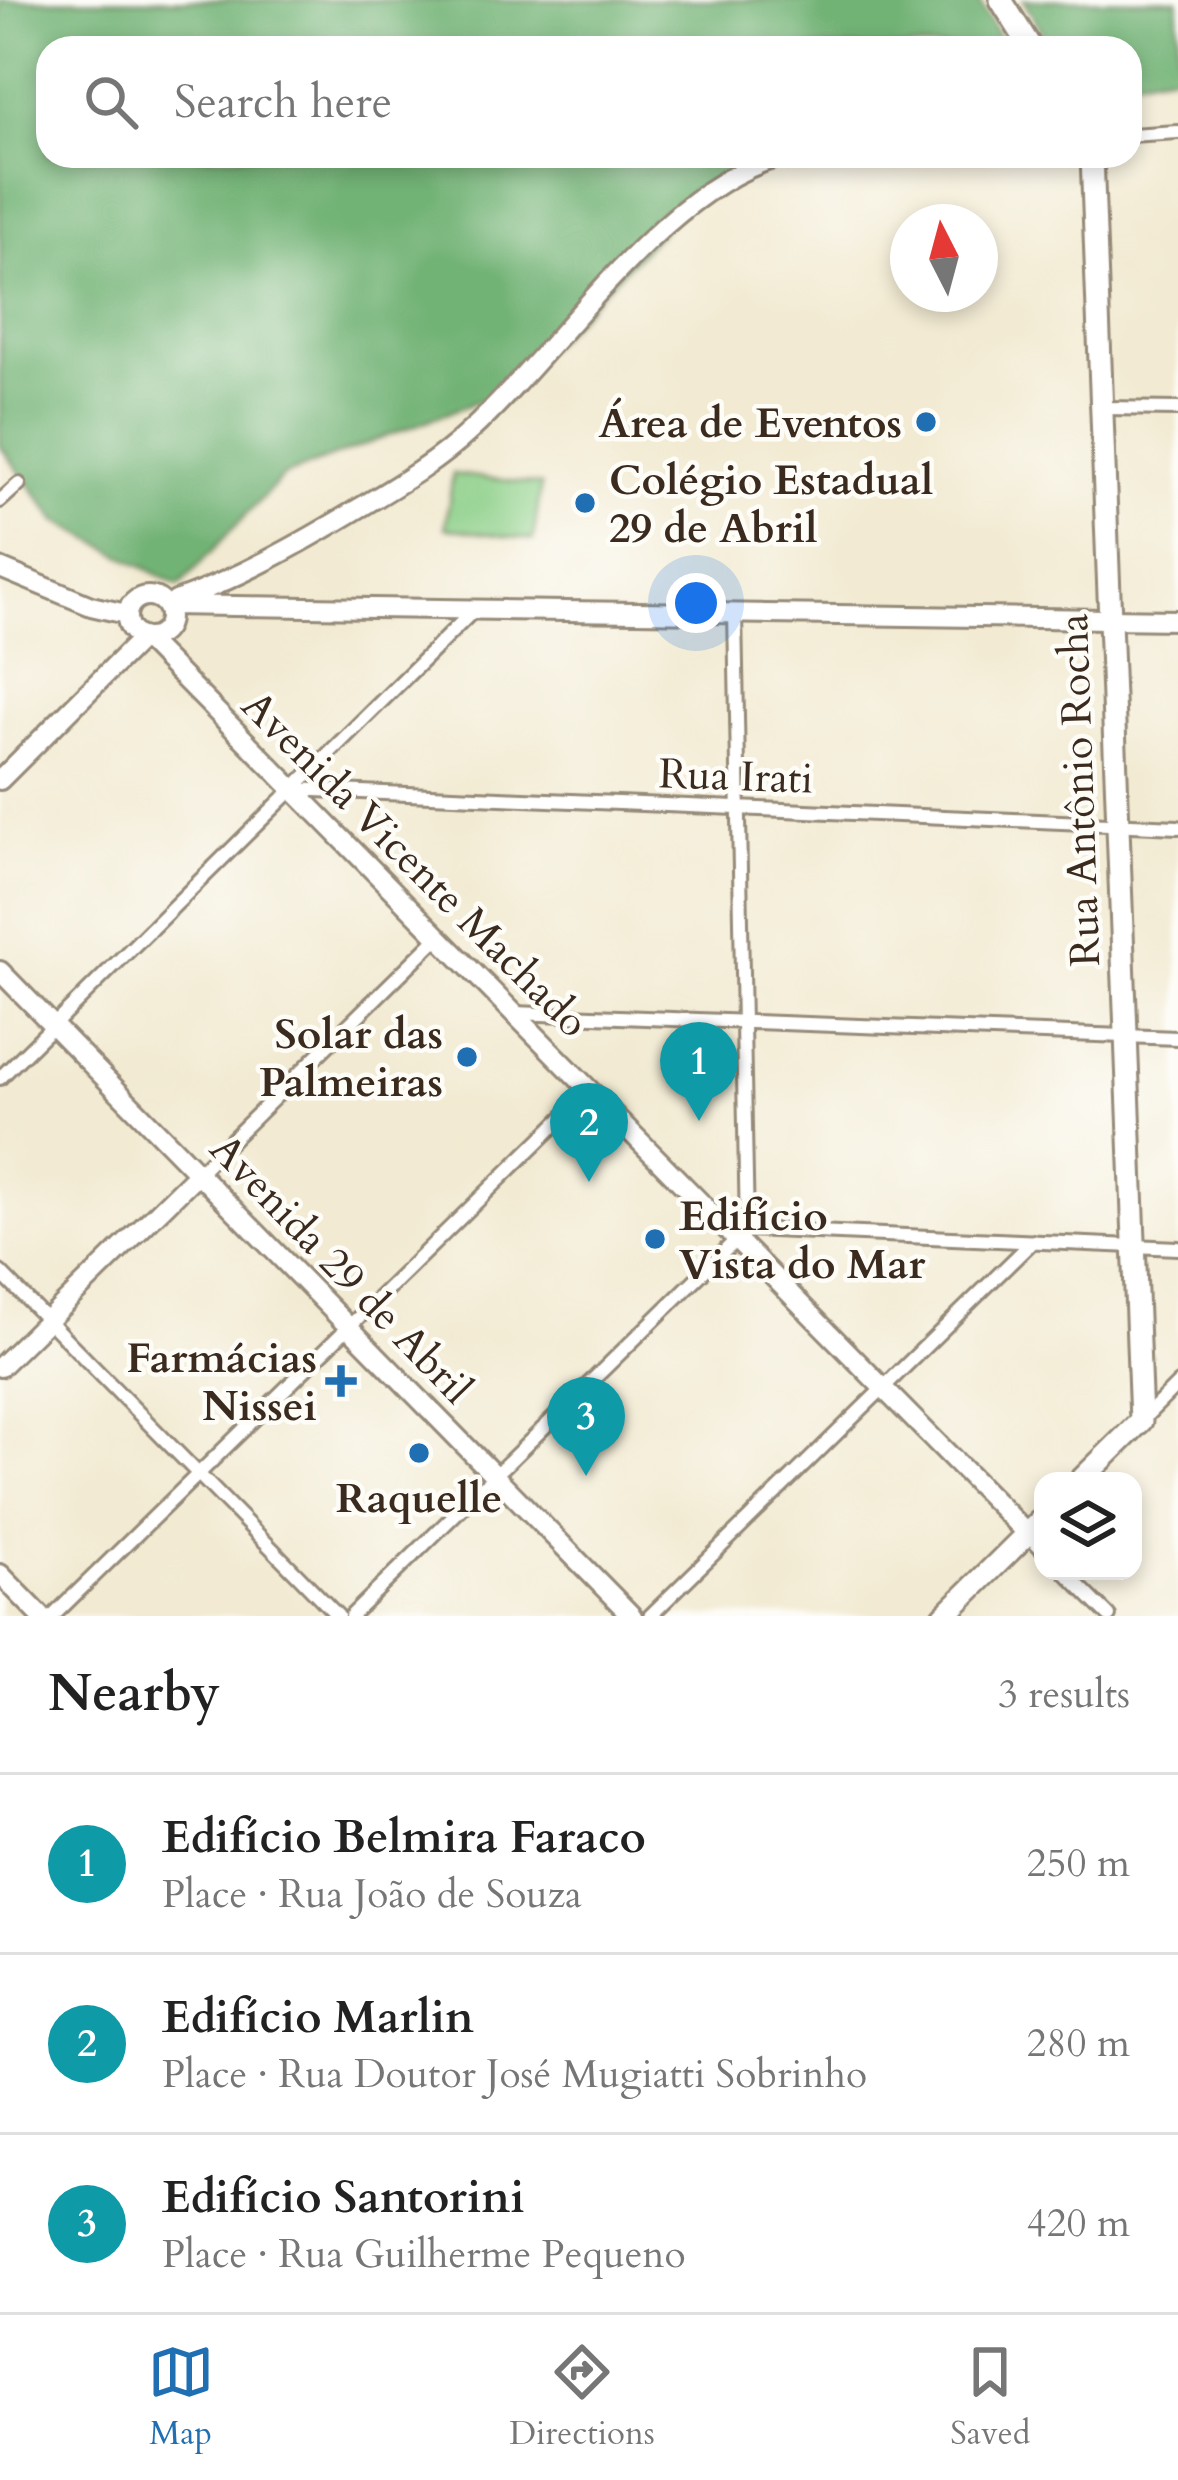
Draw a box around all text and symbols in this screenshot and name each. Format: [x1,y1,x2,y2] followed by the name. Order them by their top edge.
[36,36,1142,168] search box
[78,69,144,135] icon: search
[174,72,392,133] text: Search here
[890,204,998,312] north arrow
[599,395,902,452] place label: Área de Eventos
[913,409,939,435] marker: Área de Eventos
[609,452,933,557] place label: Colégio Estadual 29 de Abril
[572,490,598,516] marker: Colégio Estadual 29 de Abril
[666,573,726,633] your location
[1045,612,1114,967] street label: Rua Antônio Rocha
[229,678,601,1050] street label: Avenida Vicente Machado
[658,745,814,808] street label: Rua Irati
[259,1006,443,1111] place label: Solar das Palmeiras
[660,1022,738,1121] pin: 1
[454,1044,480,1070] marker: Solar das Palmeiras
[550,1083,628,1182] pin: 2
[197,1122,485,1416] street label: Avenida 29 de Abril
[679,1188,925,1293] place label: Edifício Vista do Mar
[642,1226,668,1252] marker: Edifício Vista do Mar
[126,1330,317,1435] place label: Farmácias Nissei
[328,1368,354,1394] marker: Farmácias Nissei
[547,1377,625,1476] pin: 3
[406,1440,432,1466] marker: Raquelle
[336,1470,502,1527] place label: Raquelle
[1034,1472,1142,1580] map controls
[1034,1472,1142,1580] button: layers
[48,1659,220,1729] text: Nearby
[998,1668,1130,1721] text: 3 results
[162,1807,646,1868] text: Edifício Belmira Faraco
[77,1837,97,1890] text: 1
[1027,1837,1130,1890] text: 250 m
[162,1868,582,1921] text: Place · Rua João de Souza
[162,1987,474,2048] text: Edifício Marlin
[77,2017,97,2070] text: 2
[1027,2017,1130,2070] text: 280 m
[162,2048,867,2101] text: Place · Rua Doutor José Mugiatti Sobrinho
[162,2167,524,2228] text: Edifício Santorini
[77,2197,97,2250] text: 3
[1027,2197,1130,2250] text: 420 m
[162,2228,686,2281] text: Place · Rua Guilherme Pequeno
[148,2339,214,2456] tab: Map
[509,2339,655,2456] tab: Directions
[950,2339,1030,2456] tab: Saved

